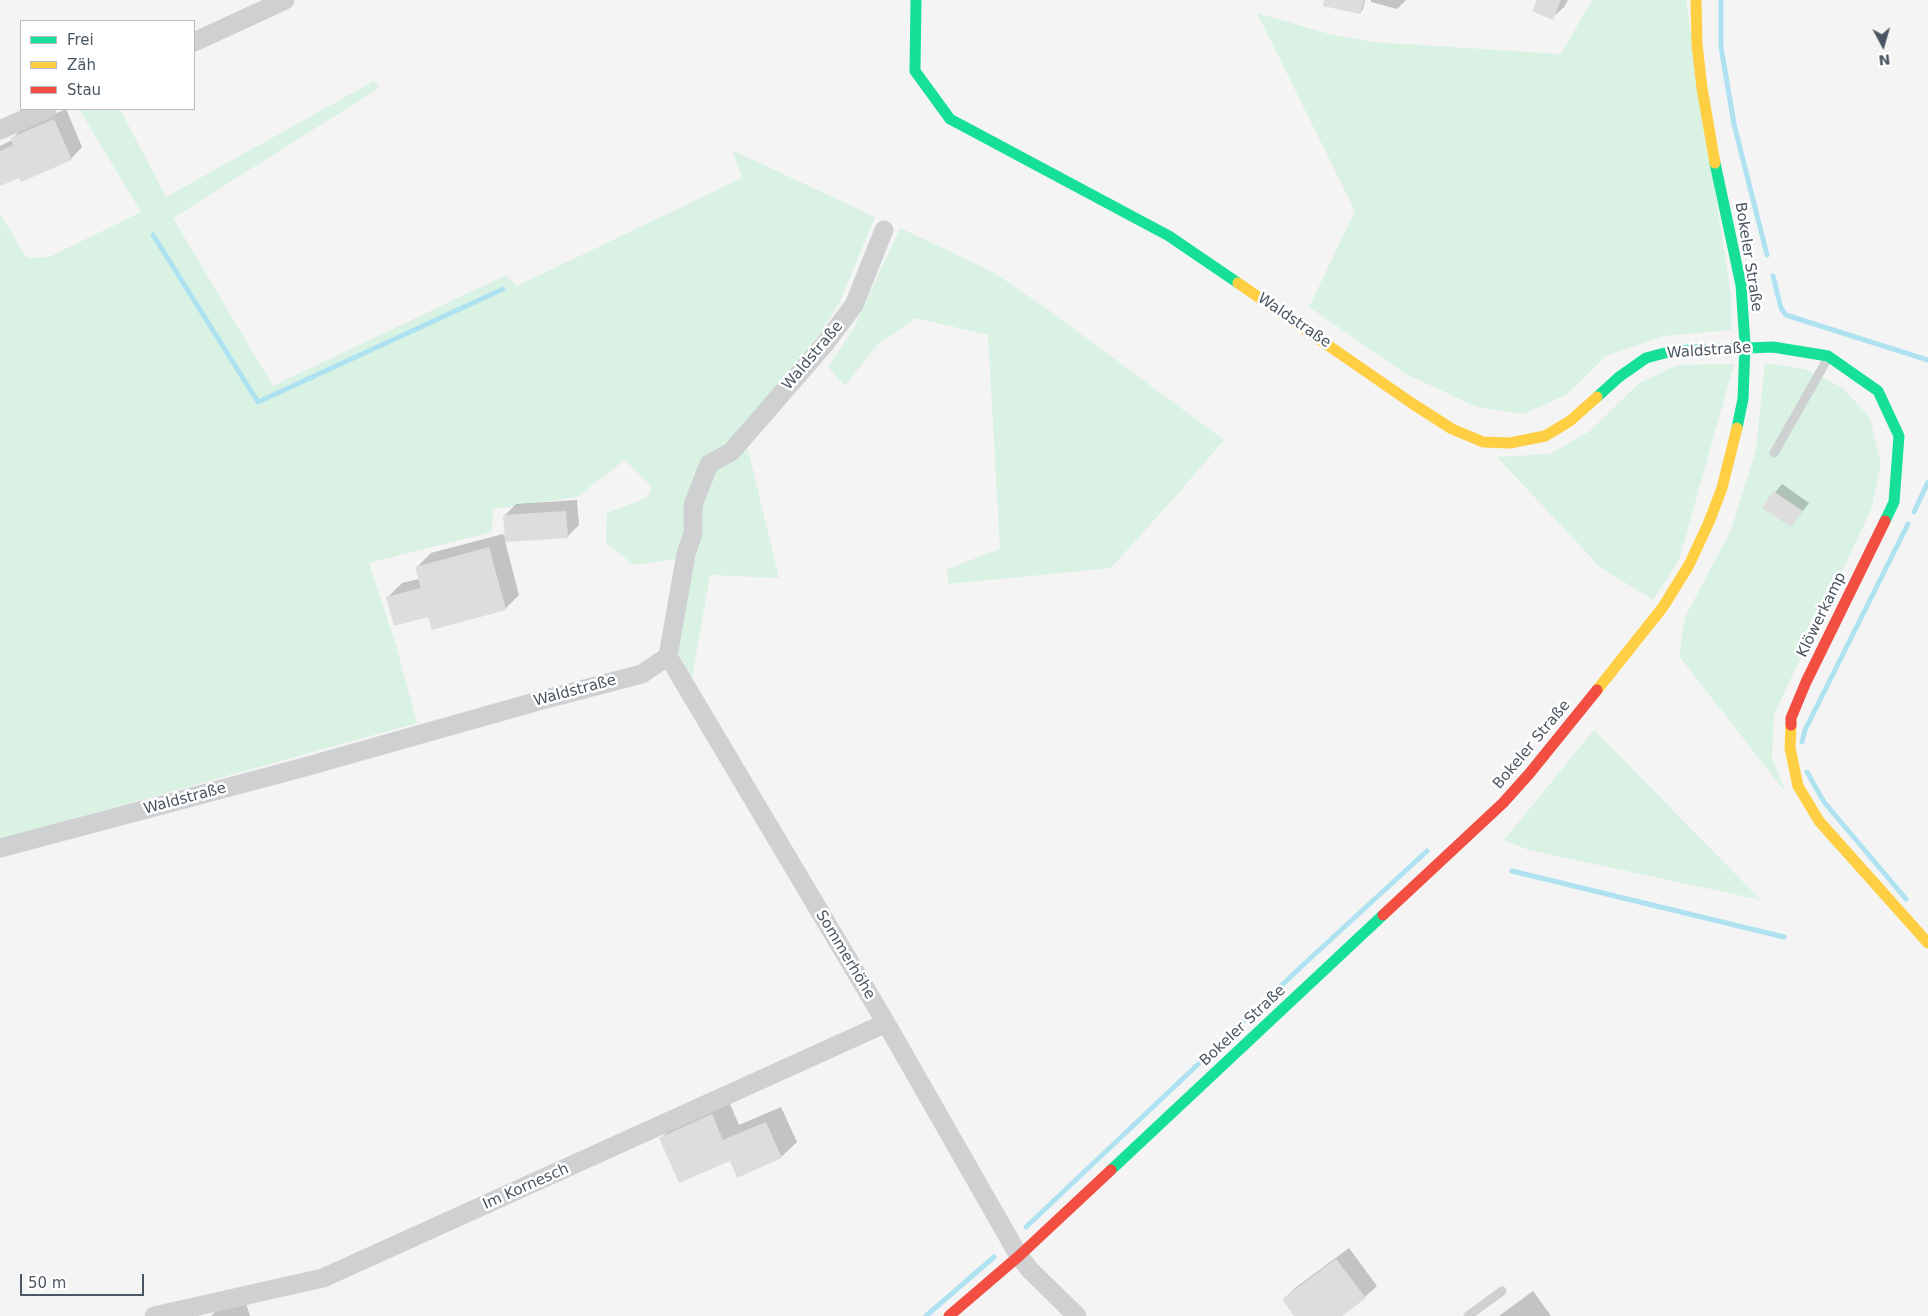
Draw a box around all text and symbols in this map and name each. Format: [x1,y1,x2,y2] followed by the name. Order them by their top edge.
[20,20,195,110] legend
[1858,20,1908,70] north arrow
[67,31,94,49] text: Frei
[1878,51,1891,68] text: N
[67,56,96,74] text: Zäh
[67,81,101,99] text: Stau
[1730,201,1766,313] street label: Bokeler Straße
[1254,290,1334,352] street label: Waldstraße
[779,318,847,394] street label: Waldstraße
[1666,339,1752,363] street label: Waldstraße
[1794,569,1850,661] street label: Klöwerkamp
[532,671,618,711] street label: Waldstraße
[1490,697,1574,793] street label: Bokeler Straße
[142,779,228,819] street label: Waldstraße
[811,907,879,1003] street label: Sommerhöhe
[1196,982,1290,1070] street label: Bokeler Straße
[480,1160,572,1214] street label: Im Kornesch
[22,1264,146,1296] scale bar
[28,1274,66,1292] text: 50 m

